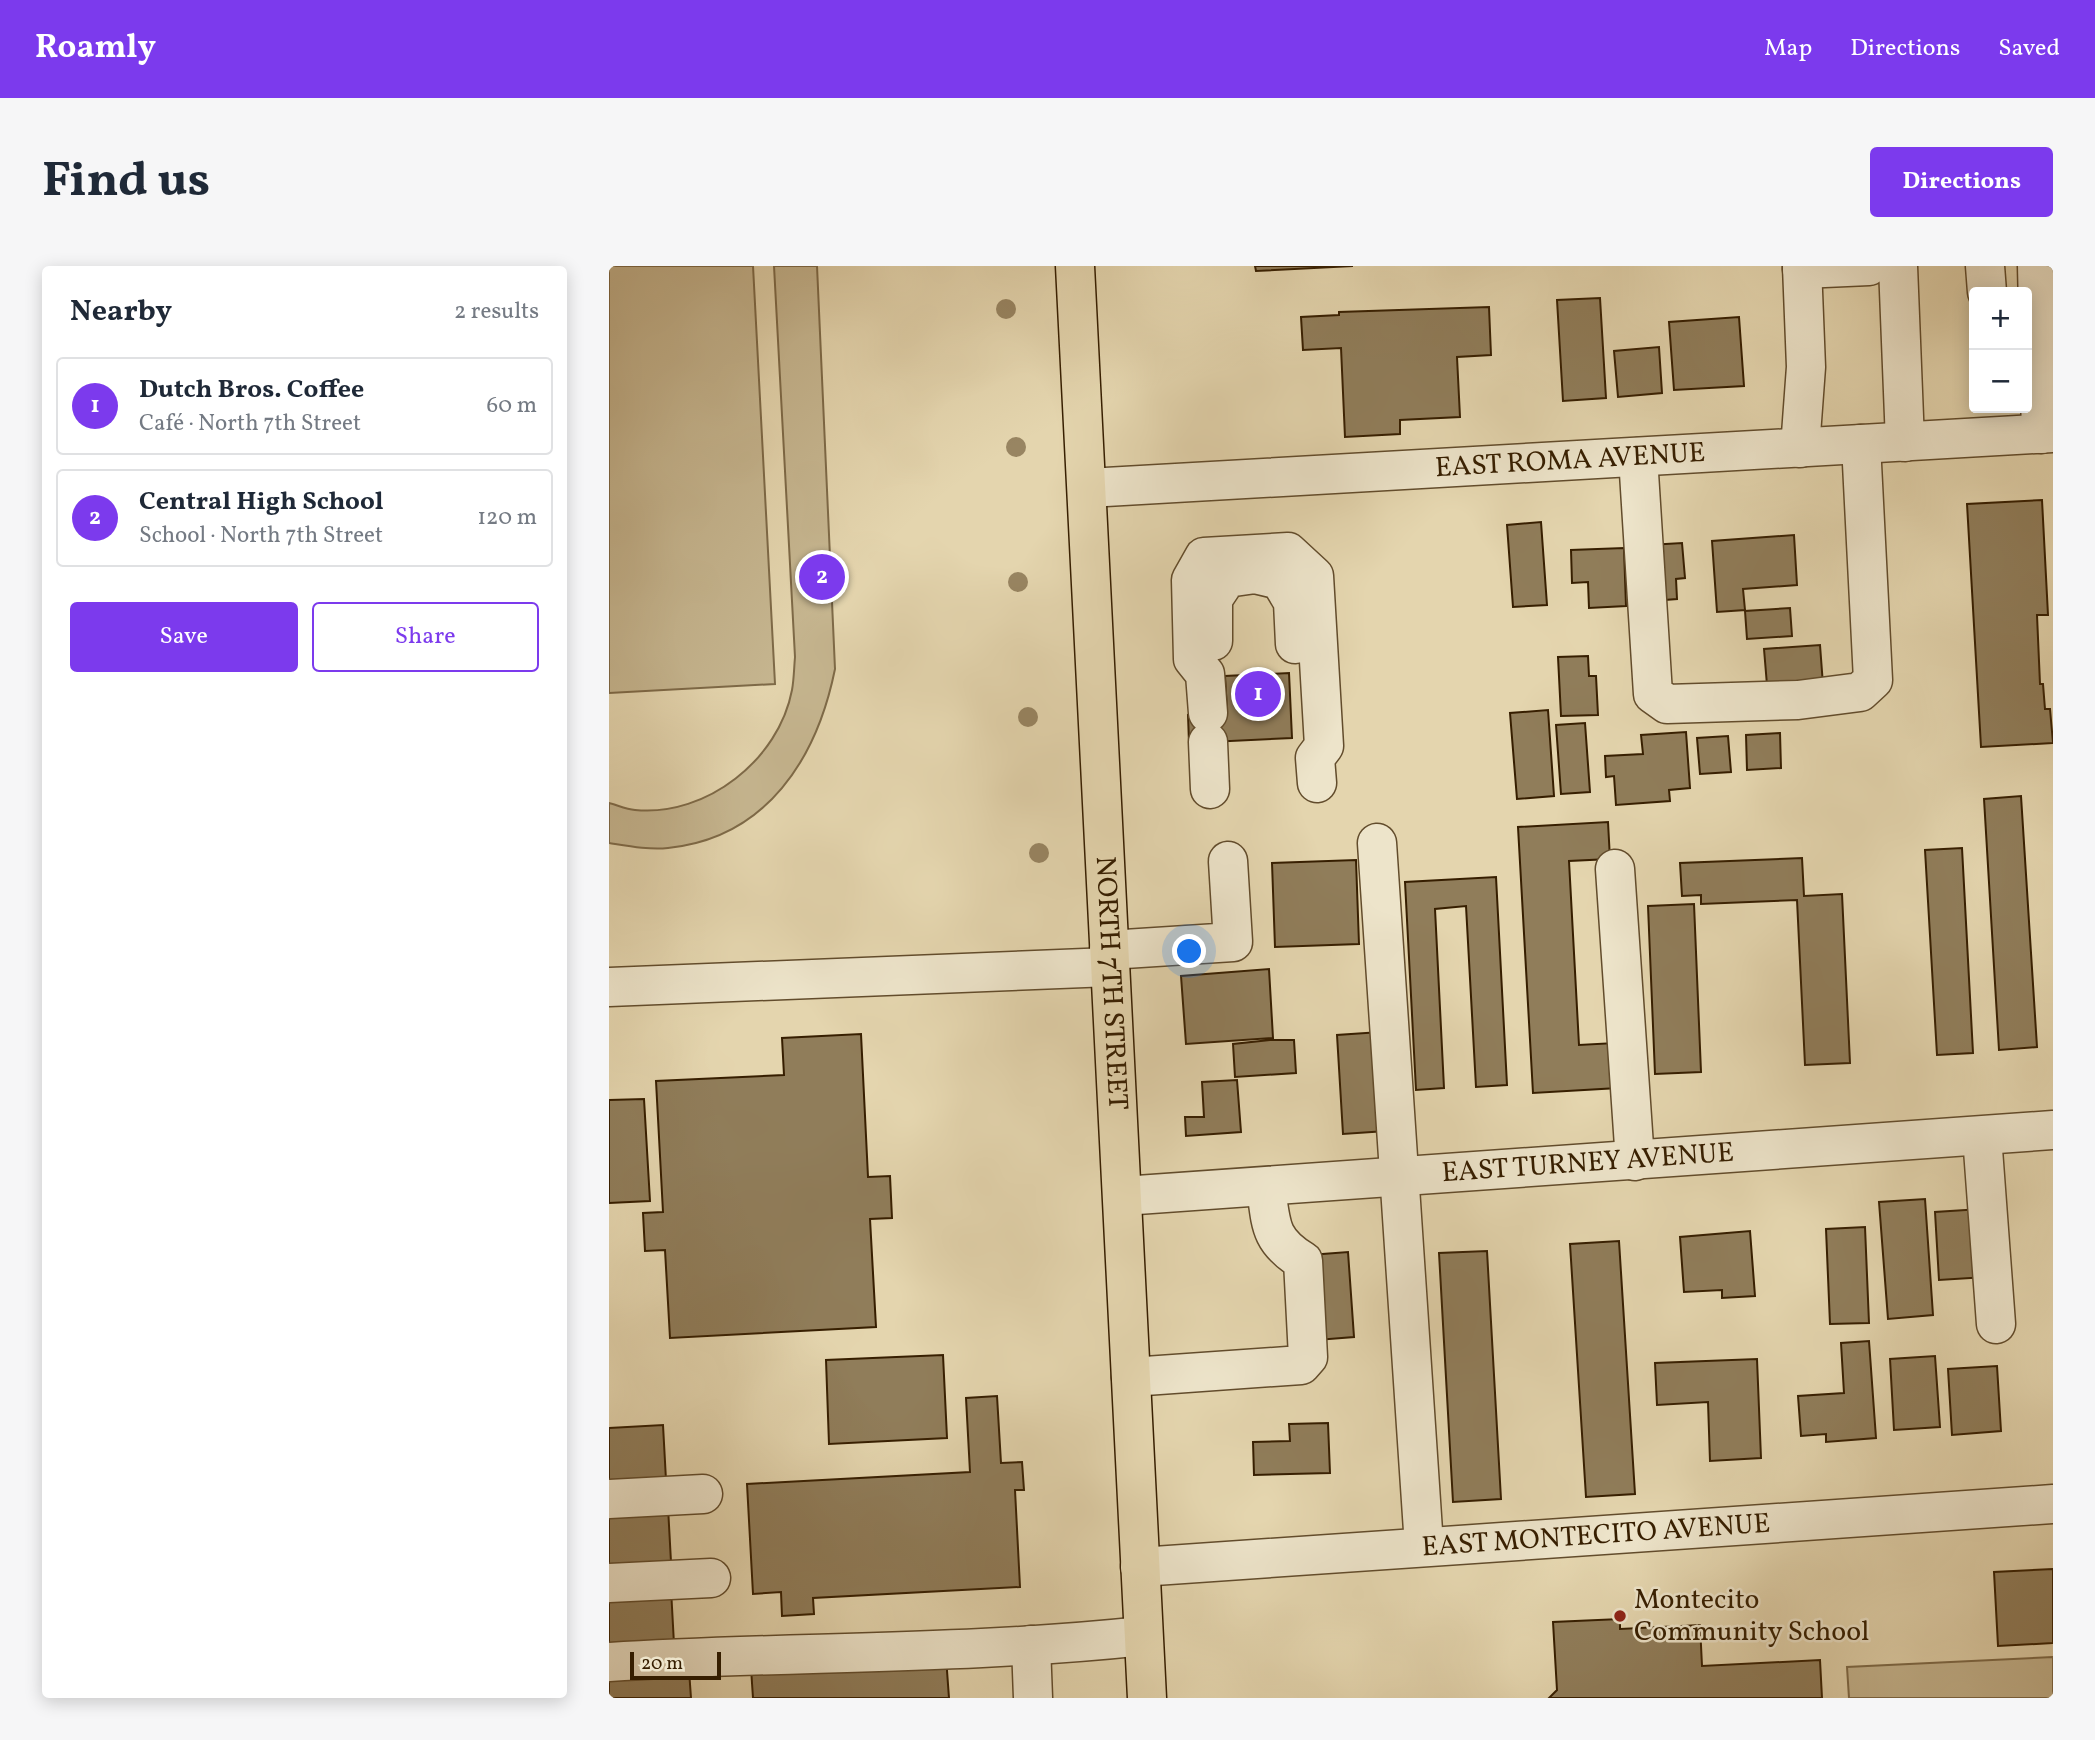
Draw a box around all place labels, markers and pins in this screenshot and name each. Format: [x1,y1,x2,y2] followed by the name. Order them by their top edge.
[799,551,845,603] pin: 2
[1235,668,1281,720] pin: 1
[1634,1581,1869,1652] place label: Montecito Community School
[1612,1608,1628,1624] marker: Montecito Community School

